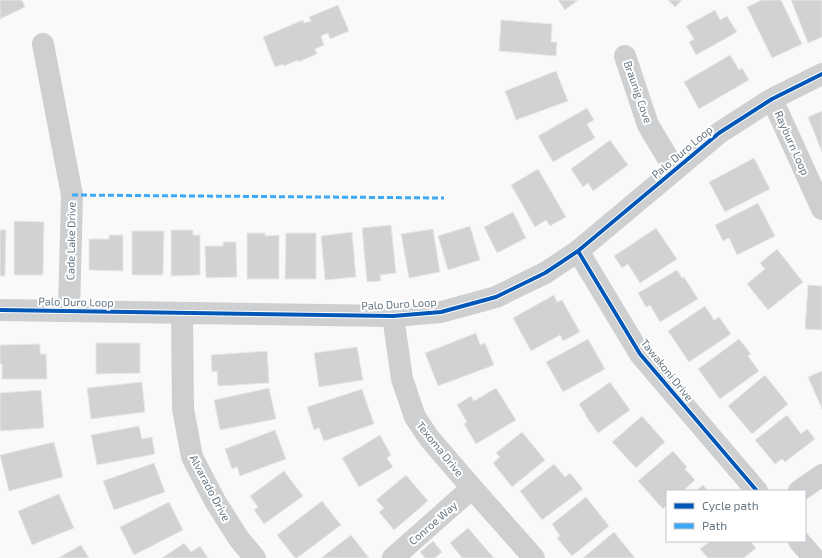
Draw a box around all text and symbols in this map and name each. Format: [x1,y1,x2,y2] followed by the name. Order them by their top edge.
[622,59,655,125] street label: Braunig Cove
[772,109,812,177] street label: Rayburn Loop
[649,122,715,181] street label: Palo Duro Loop
[63,202,78,280] street label: Cade Lake Drive
[38,294,114,309] street label: Palo Duro Loop
[361,295,437,312] street label: Palo Duro Loop
[638,336,696,403] street label: Tawakoni Drive
[414,418,467,479] street label: Texoma Drive
[188,452,233,523] street label: Alvarado Drive
[666,490,806,542] legend
[406,498,460,547] street label: Conroe Way
[702,498,759,512] text: Cycle path
[702,518,727,532] text: Path

